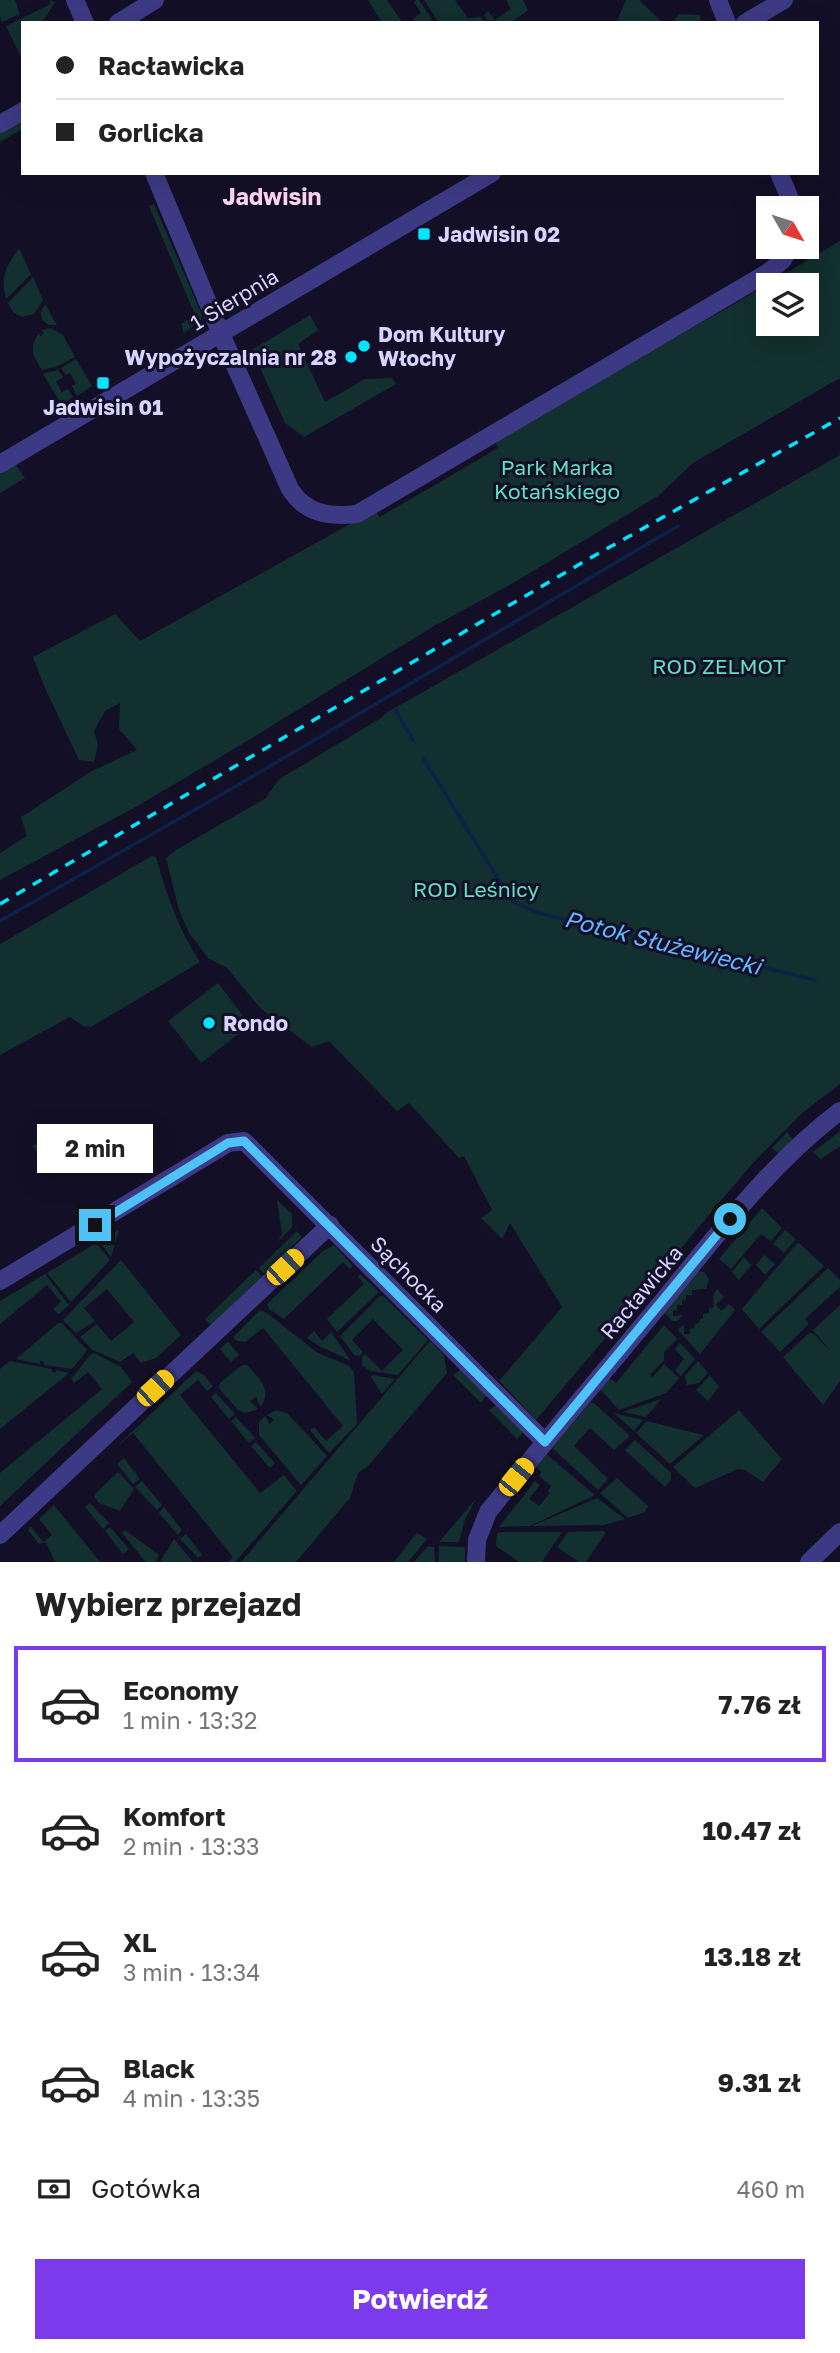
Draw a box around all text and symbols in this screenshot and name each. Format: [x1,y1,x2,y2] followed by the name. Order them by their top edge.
[98,50,244,81] text: Racławicka
[98,117,204,148] text: Gorlicka
[222,182,322,210] district label: Jadwisin
[756,196,819,259] north arrow
[756,196,819,336] map controls
[438,221,560,247] place label: Jadwisin 02
[416,226,432,242] marker: Jadwisin 02
[185,263,283,335] street label: 1 Sierpnia
[756,273,819,336] button: layers
[378,321,506,371] place label: Dom Kultury Włochy
[356,338,372,354] marker: Dom Kultury Włochy
[125,344,337,370] place label: Wypożyczalnia nr 28
[343,349,359,365] marker: Wypożyczalnia nr 28
[95,375,111,391] marker: Jadwisin 01
[43,394,163,420] place label: Jadwisin 01
[494,454,620,504] park label: Park Marka Kotańskiego
[652,653,786,679] park label: ROD ZELMOT
[413,876,539,902] park label: ROD Leśnicy
[562,904,767,981] water label: Potok Służewiecki
[223,1010,288,1036] place label: Rondo
[201,1015,217,1031] marker: Rondo
[37,1124,153,1172] callout: 2 min
[65,1134,125,1162] text: 2 min
[714,1203,746,1235] route start
[79,1209,111,1241] route end
[365,1230,453,1318] street label: Sąchocka
[594,1240,688,1344] street label: Racławicka
[263,1245,308,1289] car
[133,1366,178,1410] car
[495,1454,538,1500] car
[35,1585,301,1623] text: Wybierz przejazd
[39,1673,102,1736] icon: car
[123,1675,239,1706] text: Economy
[718,1689,801,1720] text: 7.76 zł
[123,1706,257,1734] text: 1 min · 13:32
[39,1799,102,1862] icon: car
[123,1801,226,1832] text: Komfort
[702,1815,801,1846] text: 10.47 zł
[123,1832,260,1860] text: 2 min · 13:33
[39,1925,102,1988] icon: car
[123,1927,157,1958] text: XL
[704,1941,801,1972] text: 13.18 zł
[123,1958,260,1986] text: 3 min · 13:34
[39,2051,102,2114] icon: car
[123,2053,195,2084] text: Black
[717,2067,801,2098] text: 9.31 zł
[123,2084,260,2112] text: 4 min · 13:35
[35,2170,73,2208] icon: cash
[91,2173,201,2204] text: Gotówka
[737,2175,805,2203] text: 460 m
[35,2259,805,2339] button: Potwierdź

